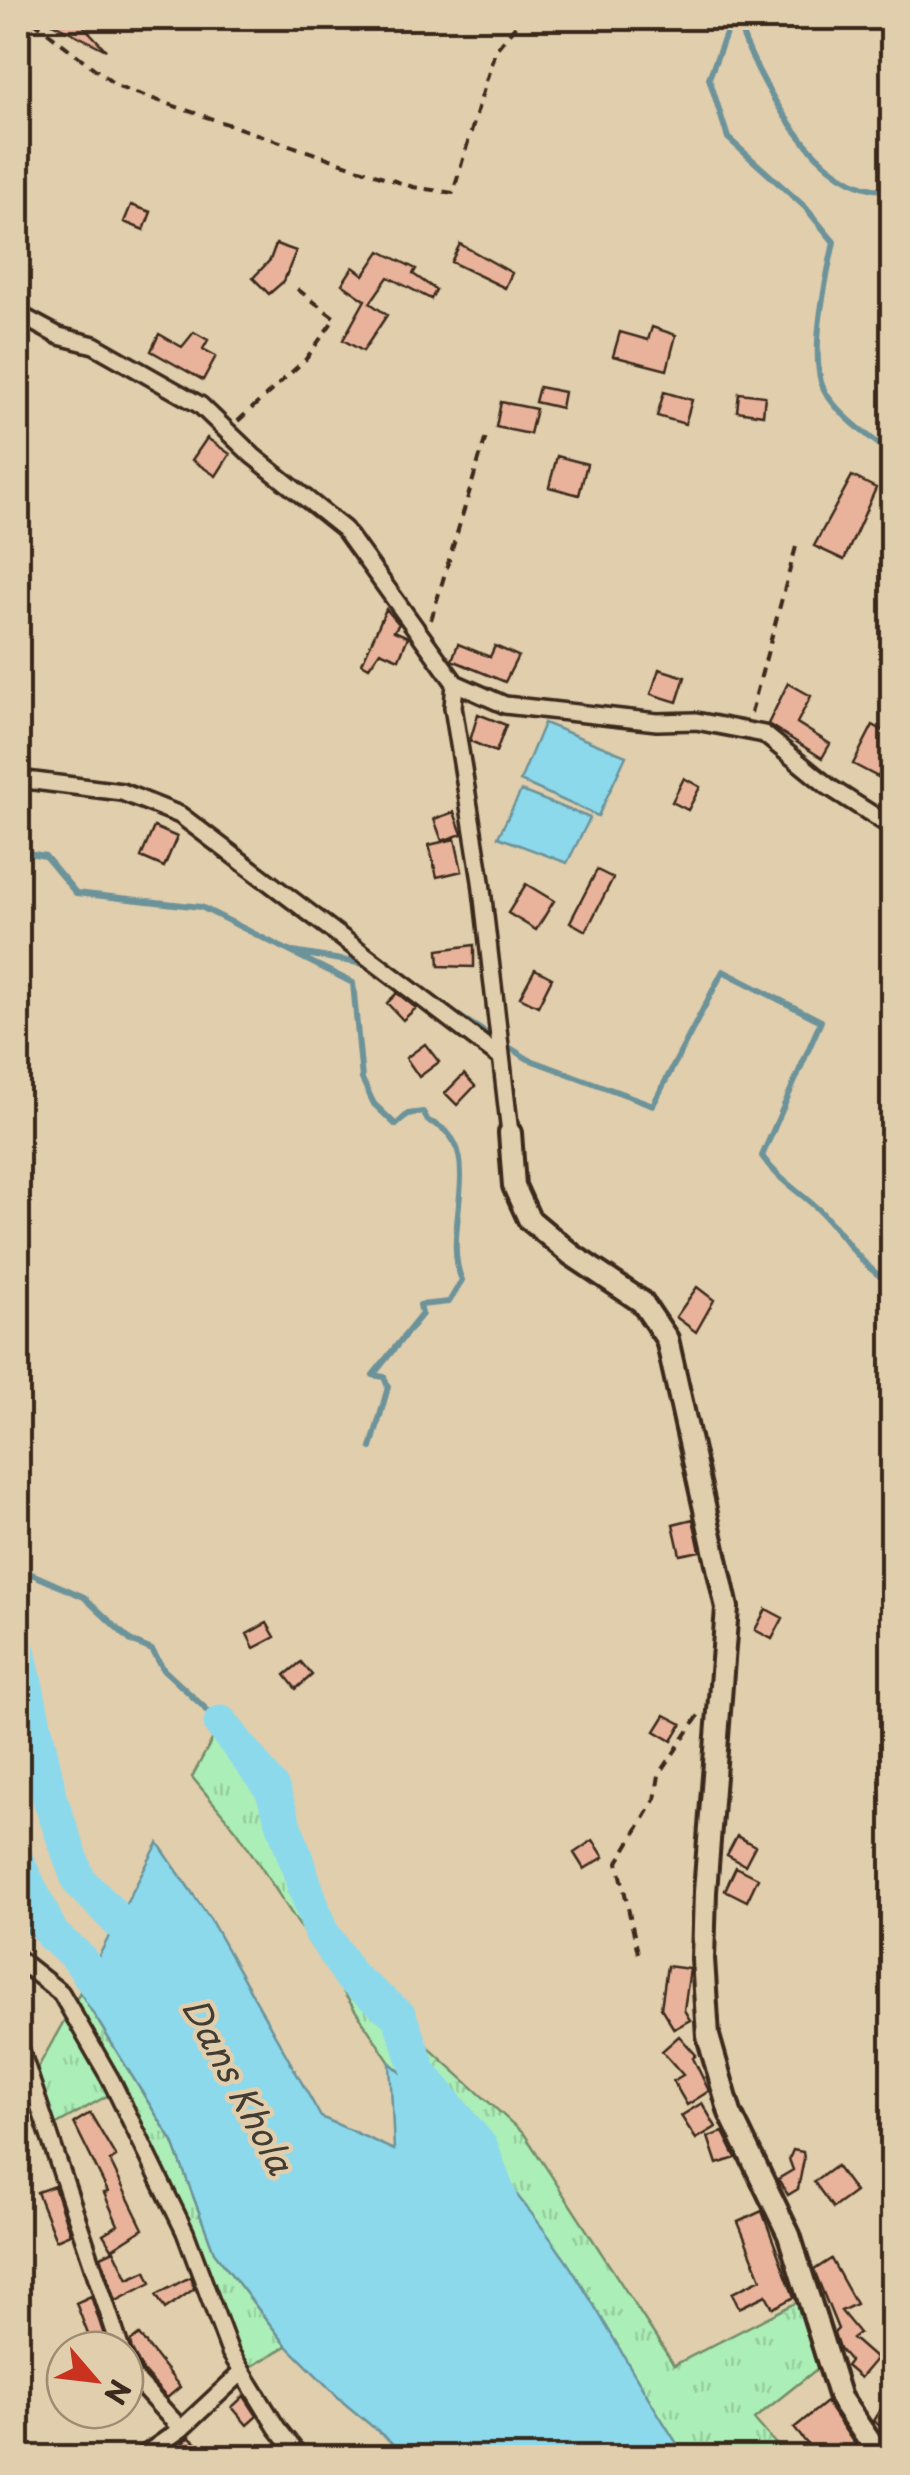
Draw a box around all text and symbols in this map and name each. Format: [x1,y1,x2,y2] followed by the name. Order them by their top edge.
[170,1987,309,2184] water label: Dans Khola
[45,2330,145,2430] north arrow
[94,2373,143,2412] text: N

